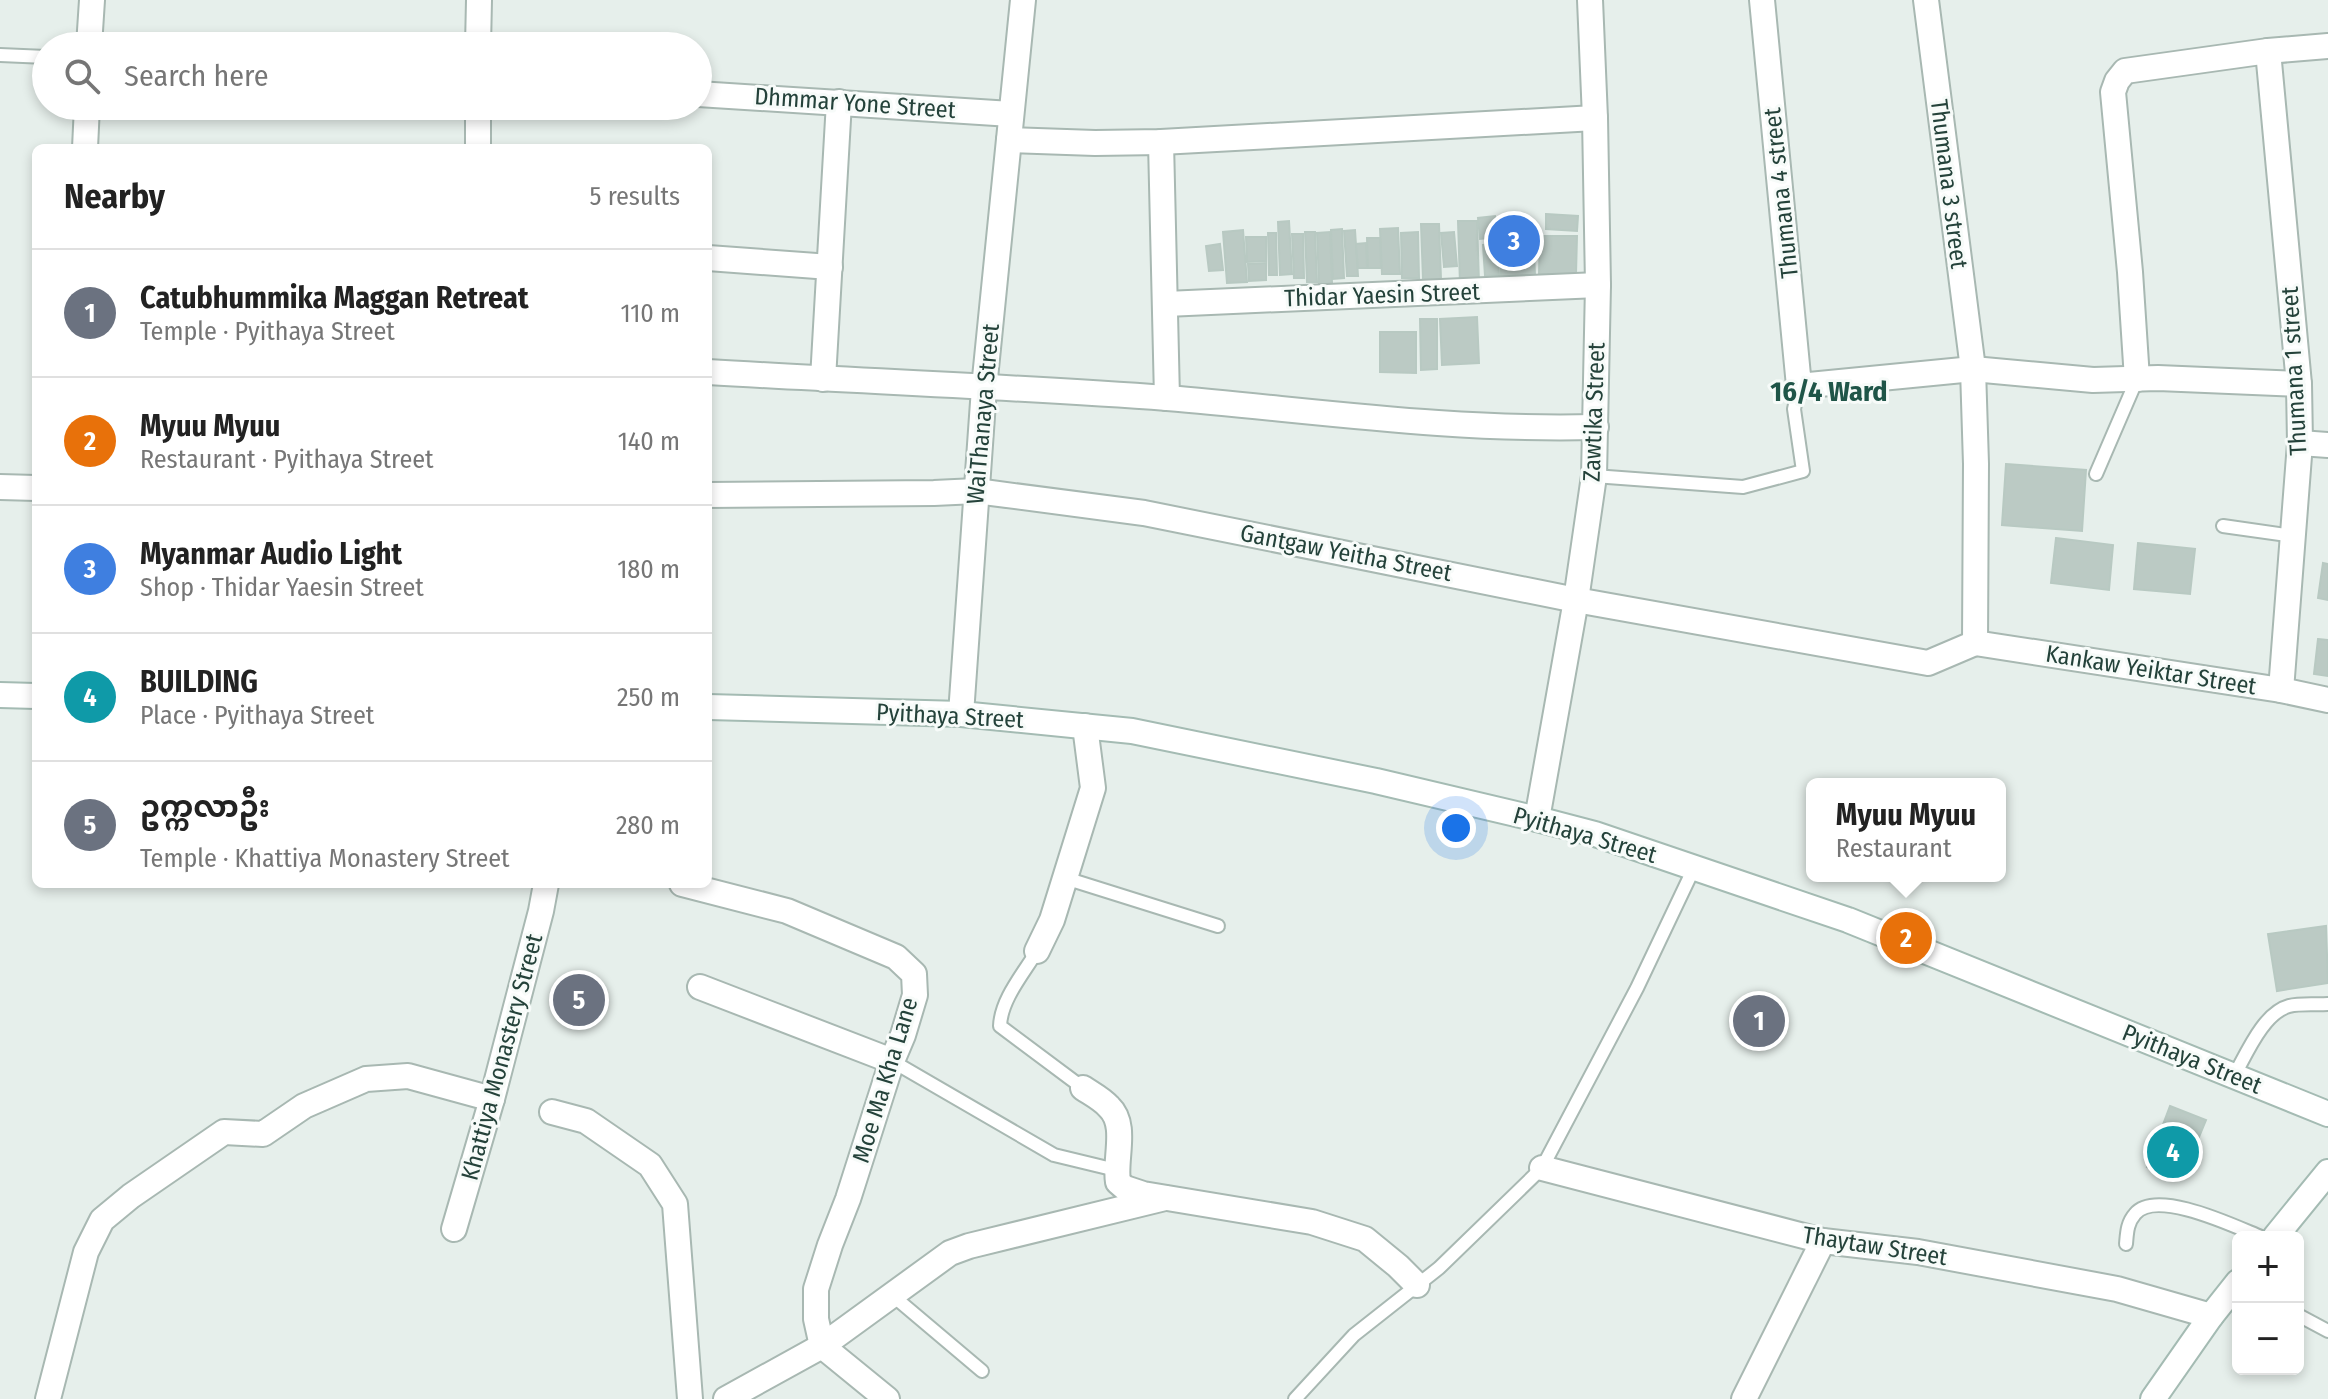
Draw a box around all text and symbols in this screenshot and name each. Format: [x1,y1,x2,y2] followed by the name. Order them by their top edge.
[32,32,712,120] search box
[60,54,104,98] icon: search
[124,58,269,94] text: Search here
[753,82,957,124] street label: Dhmmar Yone Street
[1925,98,1973,270] street label: Thumana 3 street
[1758,106,1804,280] street label: Thumana 4 street
[64,176,165,217] text: Nearby
[590,181,680,212] text: 5 results
[1488,211,1540,271] pin: 3
[1284,278,1480,312] street label: Thidar Yaesin Street
[140,280,529,316] text: Catubhummika Maggan Retreat
[2276,286,2312,456] street label: Thumana 1 street
[85,298,96,329] text: 1
[620,298,680,329] text: 110 m
[140,316,395,347] text: Temple · Pyithaya Street
[961,322,1005,506] street label: WaiThanaya Street
[1578,342,1610,482] street label: Zawtika Street
[1770,375,1888,408] district label: 16/4 Ward
[140,408,280,444] text: Myuu Myuu
[84,426,96,457] text: 2
[618,426,680,457] text: 140 m
[140,444,434,475] text: Restaurant · Pyithaya Street
[1238,519,1454,587] street label: Gantgaw Yeitha Street
[140,536,402,572] text: Myanmar Audio Light
[84,554,96,585] text: 3
[617,554,680,585] text: 180 m
[140,572,424,603] text: Shop · Thidar Yaesin Street
[2044,640,2258,701] street label: Kankaw Yeiktar Street
[140,664,258,700] text: BUILDING
[83,682,97,713] text: 4
[617,682,680,713] text: 250 m
[875,698,1025,734] street label: Pyithaya Street
[140,700,374,731] text: Place · Pyithaya Street
[1806,778,2006,882] popup
[140,789,270,825] text: ဥက္ကလာဦး
[1836,797,1976,833] text: Myuu Myuu
[1510,801,1660,869] street label: Pyithaya Street
[1436,808,1476,848] your location
[84,810,96,841] text: 5
[616,810,680,841] text: 280 m
[1836,833,1951,864] text: Restaurant
[140,843,510,874] text: Temple · Khattiya Monastery Street
[1880,908,1932,968] pin: 2
[456,931,548,1183] street label: Khattiya Monastery Street
[553,970,605,1030] pin: 5
[1733,991,1785,1051] pin: 1
[847,994,923,1166] street label: Moe Ma Kha Lane
[2118,1018,2266,1100] street label: Pyithaya Street
[2147,1122,2199,1182] pin: 4
[1801,1221,1949,1271] street label: Thaytaw Street
[2232,1231,2304,1375] map controls
[2232,1231,2304,1303] button: +
[2232,1303,2304,1375] button: −

